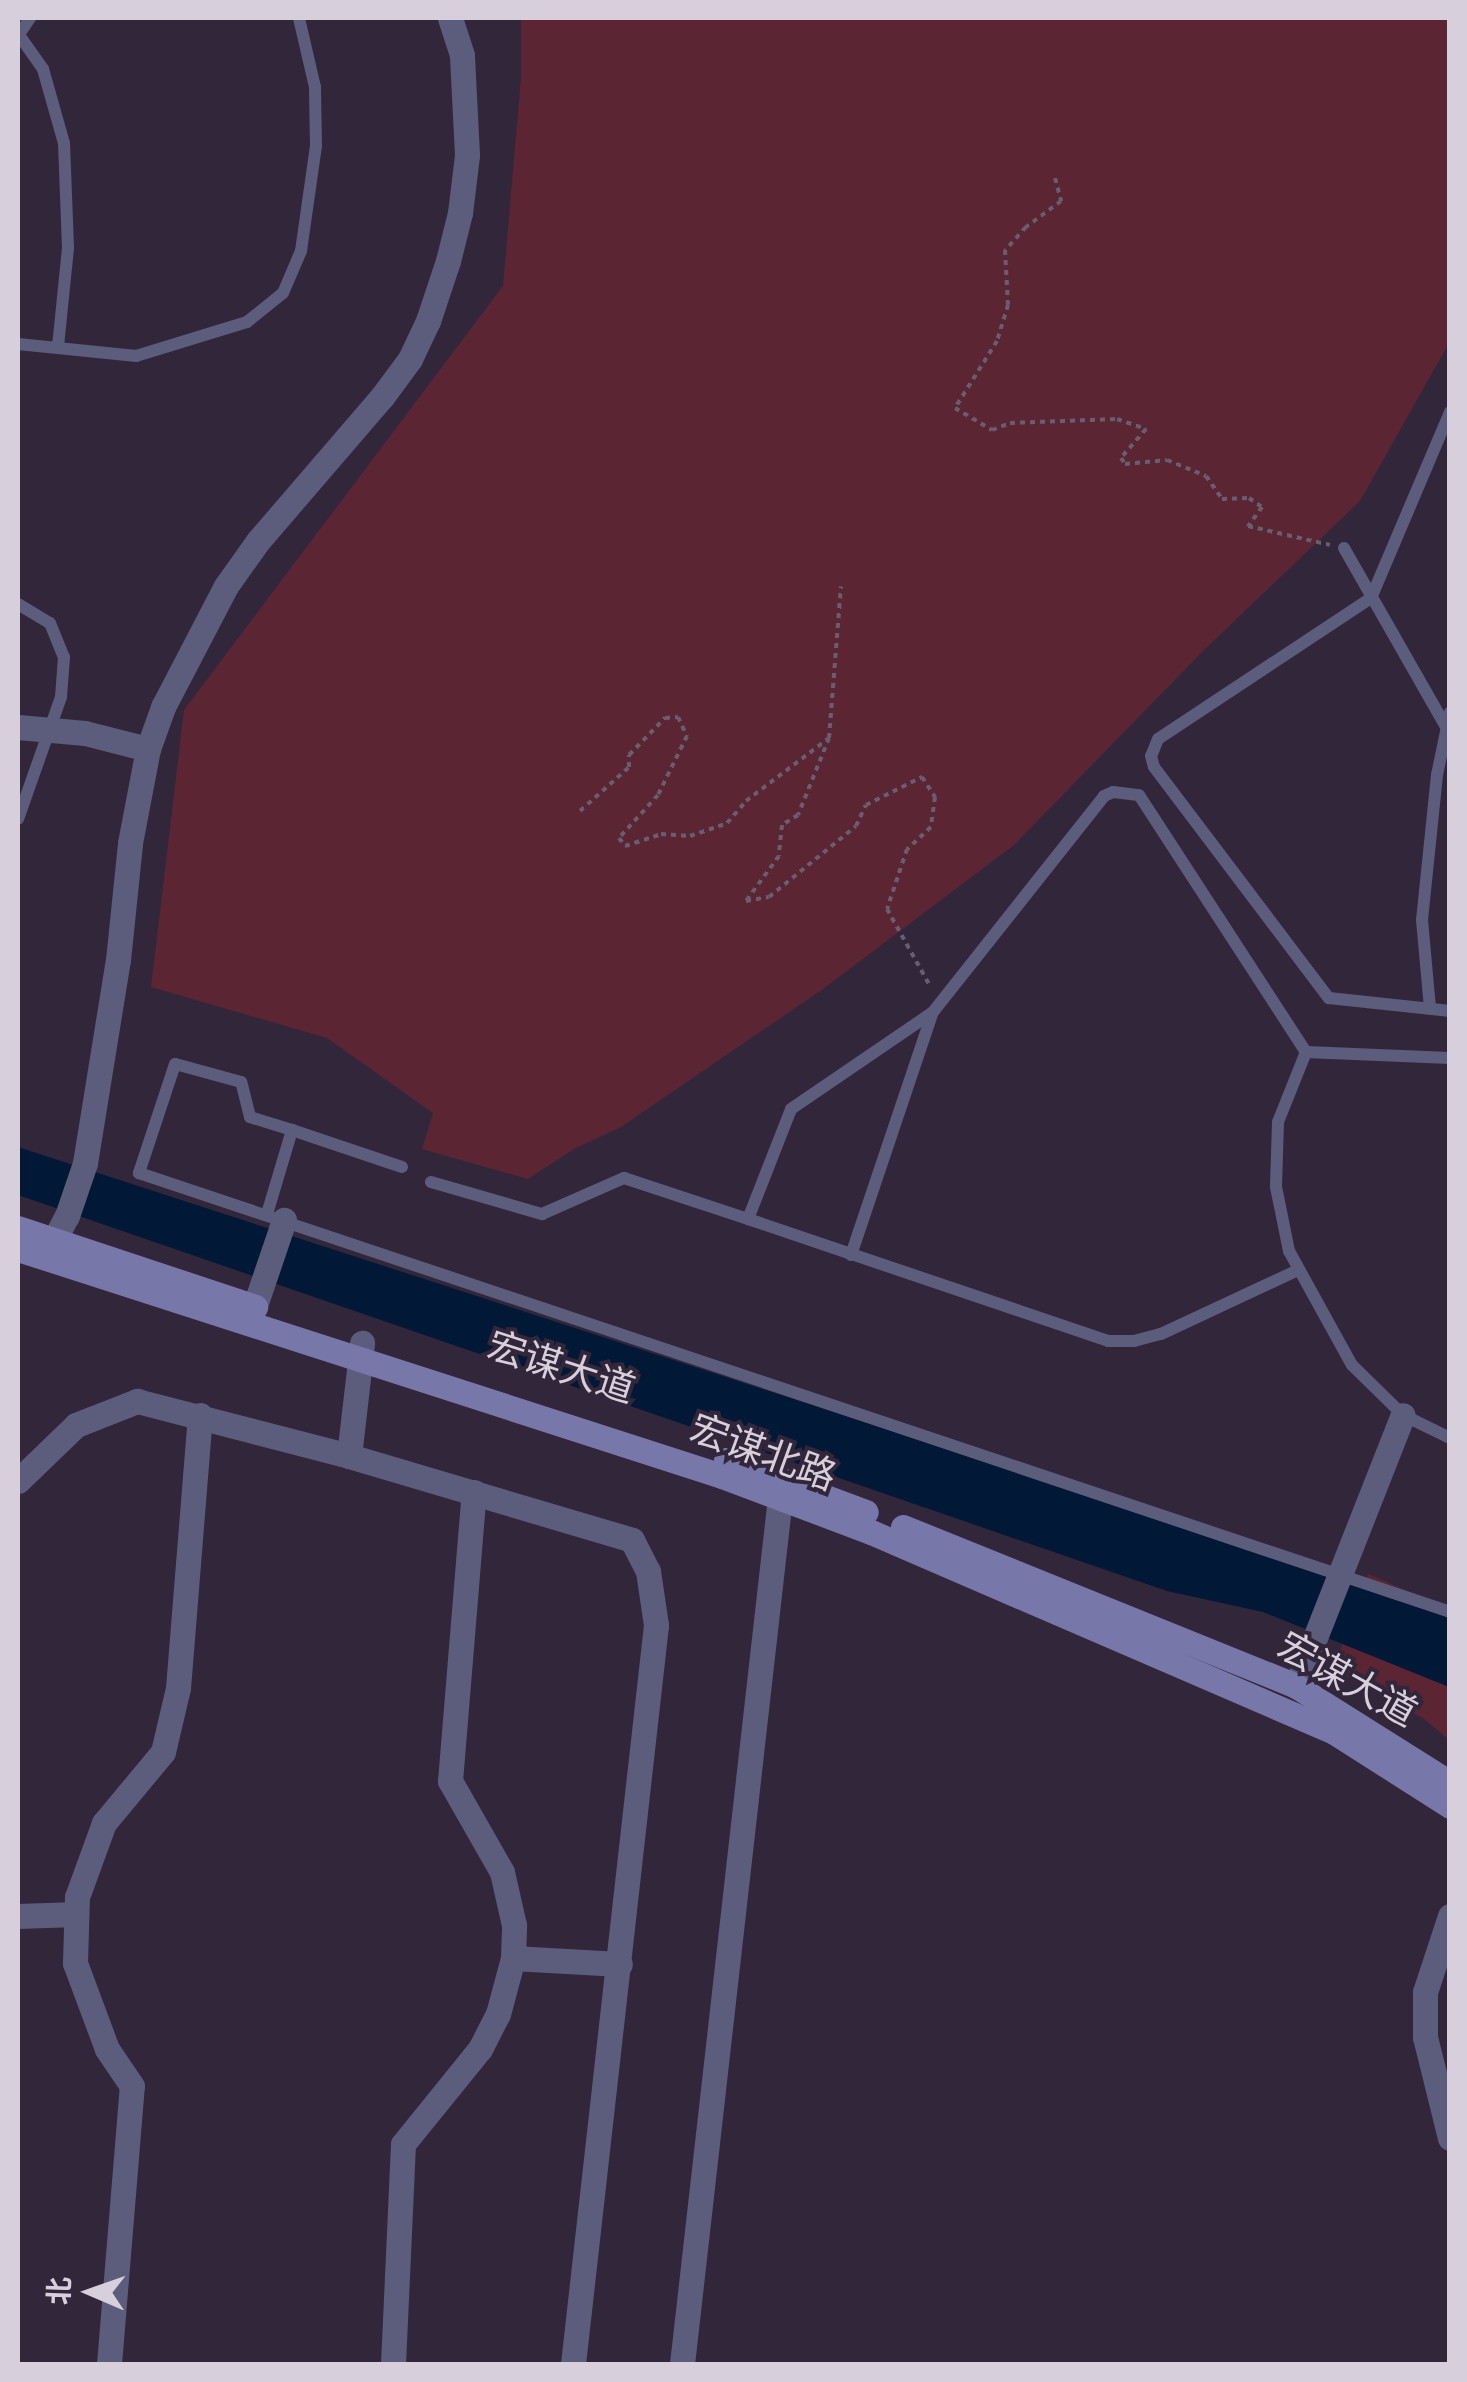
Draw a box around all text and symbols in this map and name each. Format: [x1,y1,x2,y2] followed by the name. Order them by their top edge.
[482,1323,640,1413] street label: 宏谋大道
[684,1406,842,1500] street label: 宏谋北路
[1269,1623,1425,1737] street label: 宏谋大道
[40,2242,140,2342] north arrow
[43,2276,77,2306] text: 北

